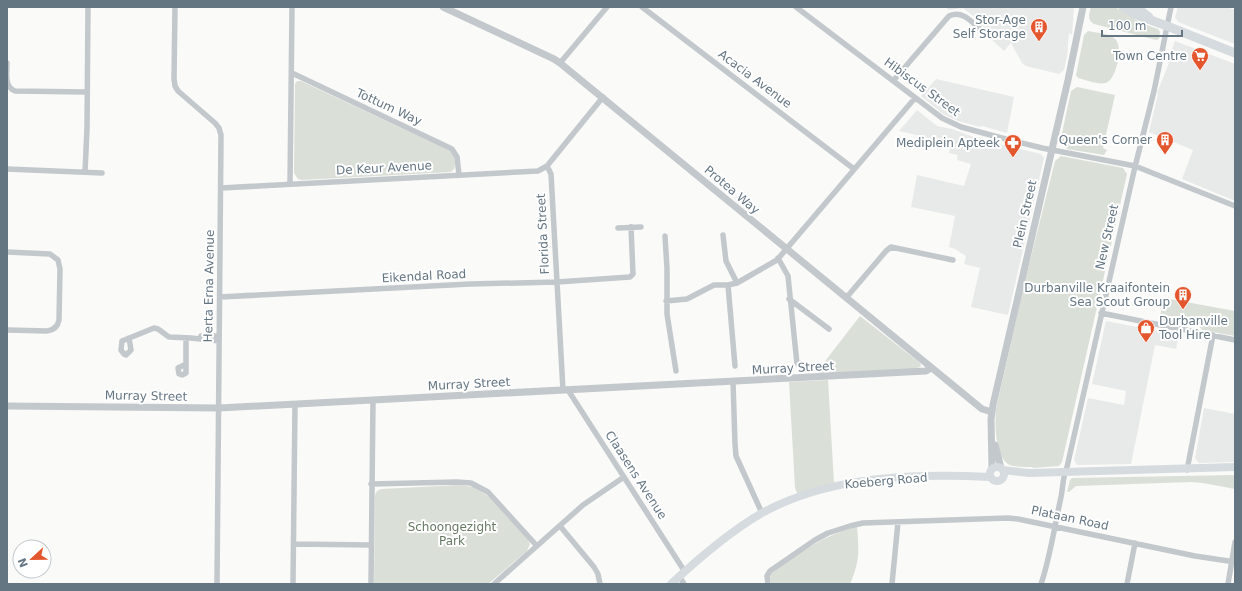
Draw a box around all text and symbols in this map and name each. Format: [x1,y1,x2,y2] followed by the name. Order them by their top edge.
[1102,12,1182,38] scale bar
[953,13,1026,41] place label: Stor-Age Self Storage
[1029,17,1049,42] building icon: Stor-Age Self Storage
[1108,19,1146,33] text: 100 m
[1190,46,1210,71] supermarket icon: Town Centre
[716,47,794,111] street label: Acacia Avenue
[1112,49,1187,63] place label: Town Centre
[881,55,963,119] street label: Hibiscus Street
[353,85,424,128] street label: Tottum Way
[1155,130,1175,155] building icon: Queen's Corner
[1003,133,1023,158] pharmacy icon: Mediplein Apteek
[1059,133,1152,147] place label: Queen's Corner
[896,136,1000,150] place label: Mediplein Apteek
[336,158,432,178] street label: De Keur Avenue
[702,163,762,217] street label: Protea Way
[1010,178,1040,249] street label: Plein Street
[534,193,552,275] street label: Florida Street
[1093,203,1121,271] street label: New Street
[201,229,217,343] street label: Herta Erna Avenue
[381,267,467,285] street label: Eikendal Road
[1024,281,1170,309] place label: Durbanville Kraaifontein Sea Scout Group
[1173,285,1193,310] building icon: Durbanville Kraaifontein Sea Scout Group
[1158,314,1228,342] place label: Durbanville Tool Hire
[1136,318,1156,343] shop icon: Durbanville Tool Hire
[752,359,835,377] street label: Murray Street
[428,375,511,393] street label: Murray Street
[105,388,188,404] street label: Murray Street
[602,428,670,522] street label: Claasens Avenue
[844,470,928,492] street label: Koeberg Road
[1030,503,1110,533] street label: Plataan Road
[408,520,497,548] park label: Schoongezight Park
[12,539,52,579] north arrow
[15,556,31,569] text: N

